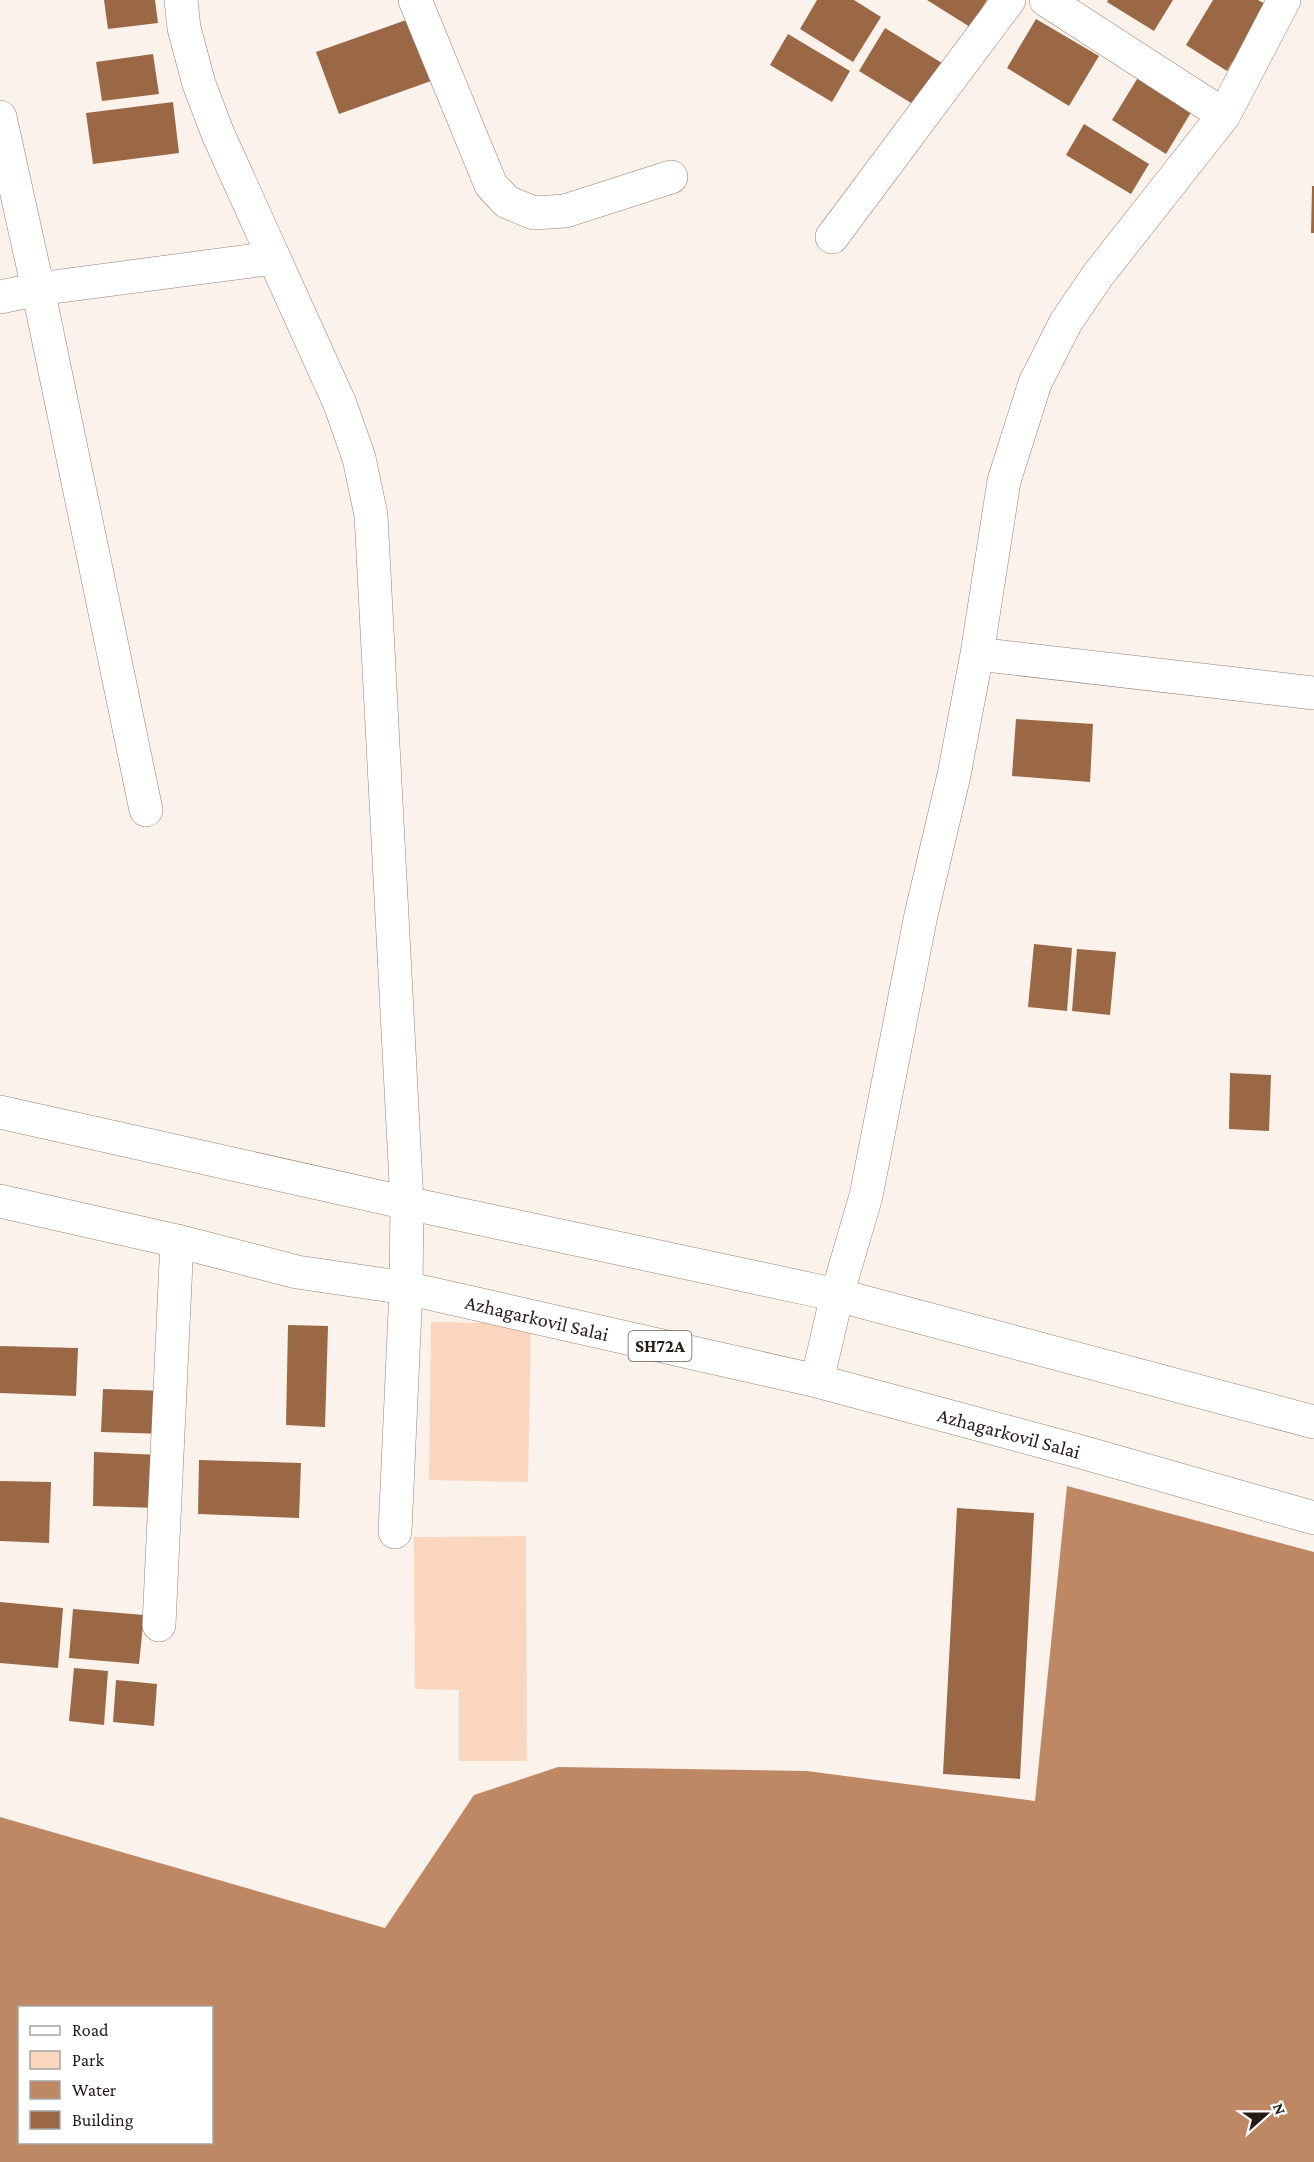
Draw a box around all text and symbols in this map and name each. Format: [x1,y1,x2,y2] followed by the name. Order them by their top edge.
[463,1291,611,1346] street label: Azhagarkovil Salai
[628,1331,692,1361] road number: SH72A
[935,1403,1083,1464] street label: Azhagarkovil Salai
[18,2006,213,2144] legend
[72,2020,109,2040] text: Road
[72,2050,104,2070] text: Park
[72,2080,117,2100] text: Water
[1236,2084,1296,2144] north arrow
[1270,2101,1289,2117] text: N
[72,2110,134,2130] text: Building

